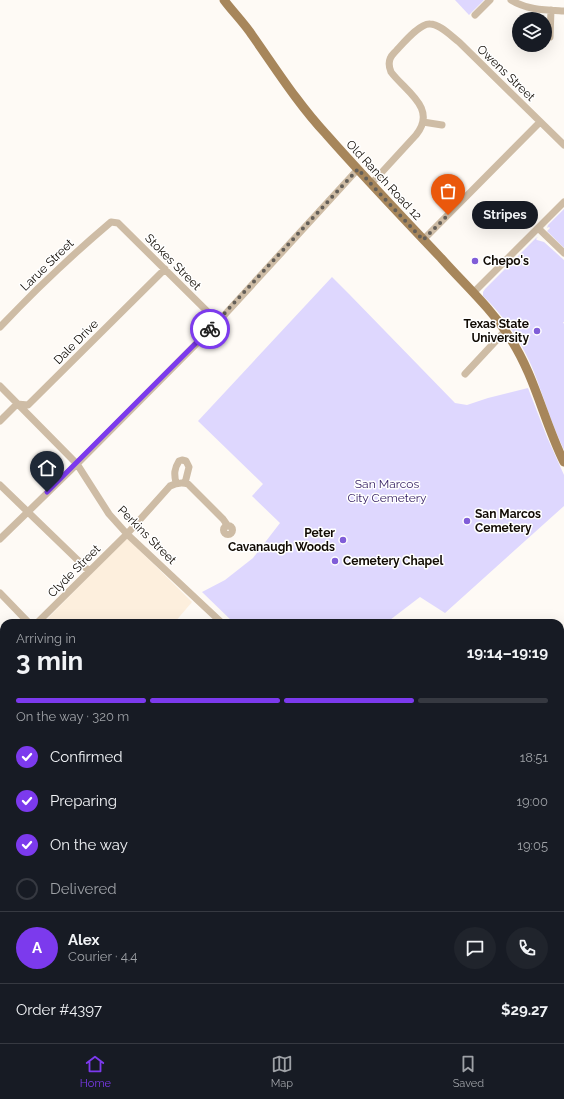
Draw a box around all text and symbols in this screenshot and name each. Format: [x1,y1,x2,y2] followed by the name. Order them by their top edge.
[512,12,552,52] map controls
[512,12,552,52] button: layers
[474,42,538,104] street label: Owens Street
[343,137,425,223] street label: Old Ranch Road 12
[431,174,465,215] pin
[437,180,459,202] icon: bag
[472,201,538,229] callout: Stripes
[483,207,527,222] text: Stripes
[142,231,204,293] street label: Stokes Street
[18,236,76,294] street label: Larue Street
[483,254,529,268] place label: Chepo's
[470,256,480,266] marker: Chepo's
[190,309,230,349] courier
[51,317,101,367] street label: Dale Drive
[463,317,529,345] place label: Texas State University
[199,318,221,340] icon: bike
[532,326,542,336] marker: Texas State University
[30,451,64,492] pin
[36,457,58,479] icon: home
[347,477,427,505] park label: San Marcos City Cemetery
[115,503,179,567] street label: Perkins Street
[475,507,541,535] place label: San Marcos Cemetery
[462,516,472,526] marker: San Marcos Cemetery
[228,526,335,554] place label: Peter Cavanaugh Woods
[338,535,348,545] marker: Peter Cavanaugh Woods
[45,542,103,600] street label: Clyde Street
[343,554,443,568] place label: Cemetery Chapel
[330,556,340,566] marker: Cemetery Chapel
[16,631,76,646] text: Arriving in
[467,644,548,662] text: 19:14–19:19
[16,646,83,676] text: 3 min
[16,709,129,724] text: On the way · 320 m
[16,746,38,768] icon: check
[50,748,123,766] text: Confirmed
[520,750,548,765] text: 18:51
[16,790,38,812] icon: check
[50,792,117,810] text: Preparing
[516,794,548,809] text: 19:00
[16,834,38,856] icon: check
[50,836,128,854] text: On the way
[517,838,548,853] text: 19:05
[50,880,117,898] text: Delivered
[454,927,496,969] button: chat
[506,927,548,969] button: phone
[68,931,99,949] text: Alex
[32,939,42,957] text: A
[68,949,137,964] text: Courier · 4.4
[16,1001,102,1019] text: Order #4397
[501,1001,548,1019] text: $29.27
[80,1053,111,1090] tab: Home
[271,1053,293,1090] tab: Map
[453,1053,484,1090] tab: Saved

